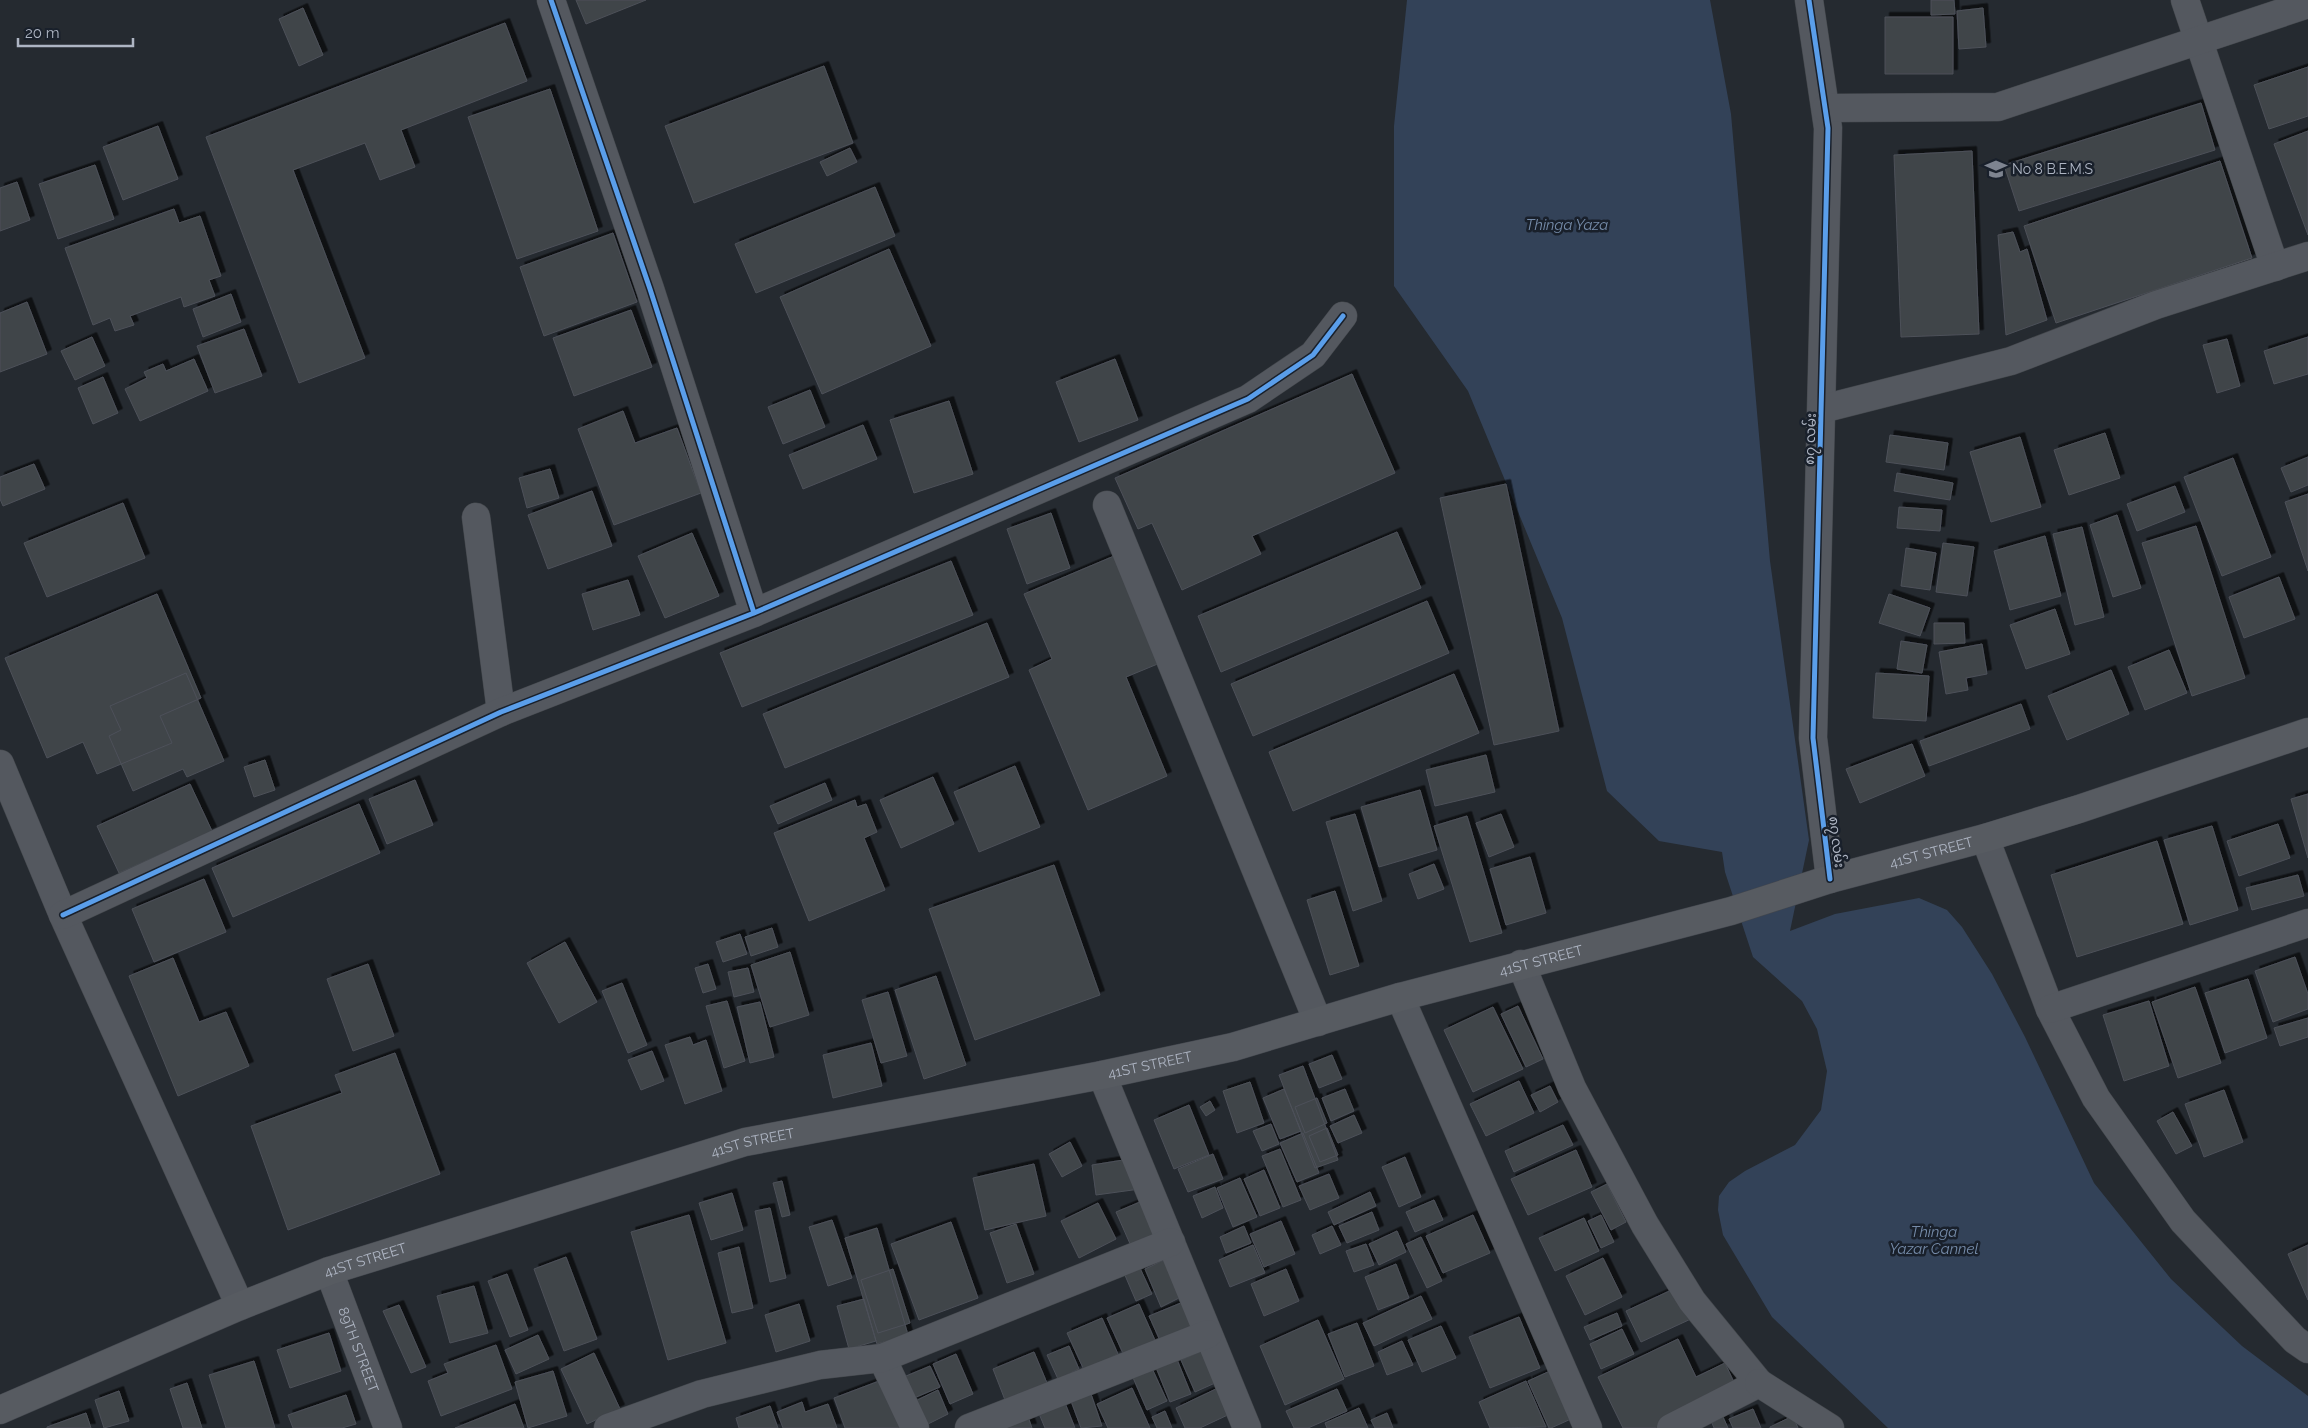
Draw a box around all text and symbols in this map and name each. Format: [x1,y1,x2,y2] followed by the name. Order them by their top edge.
[18,15,132,47] scale bar
[25,24,60,42] text: 20 m
[1983,156,2009,182] school or university icon: No 8 B.E.M.S
[2012,161,2094,177] place label: No 8 B.E.M.S
[1526,216,1608,234] water label: Thinga Yaza
[1799,413,1823,465] street label: ၈၇ လမ်း
[1822,815,1850,869] street label: ၈၇ လမ်း
[1888,833,1975,871] street label: 41ST STREET
[1498,942,1585,979] street label: 41ST STREET
[1106,1048,1194,1082] street label: 41ST STREET
[709,1125,796,1160] street label: 41ST STREET
[1890,1223,1978,1258] water label: Thinga Yazar Cannel
[321,1239,409,1280] street label: 41ST STREET
[335,1305,382,1395] street label: 89TH STREET

